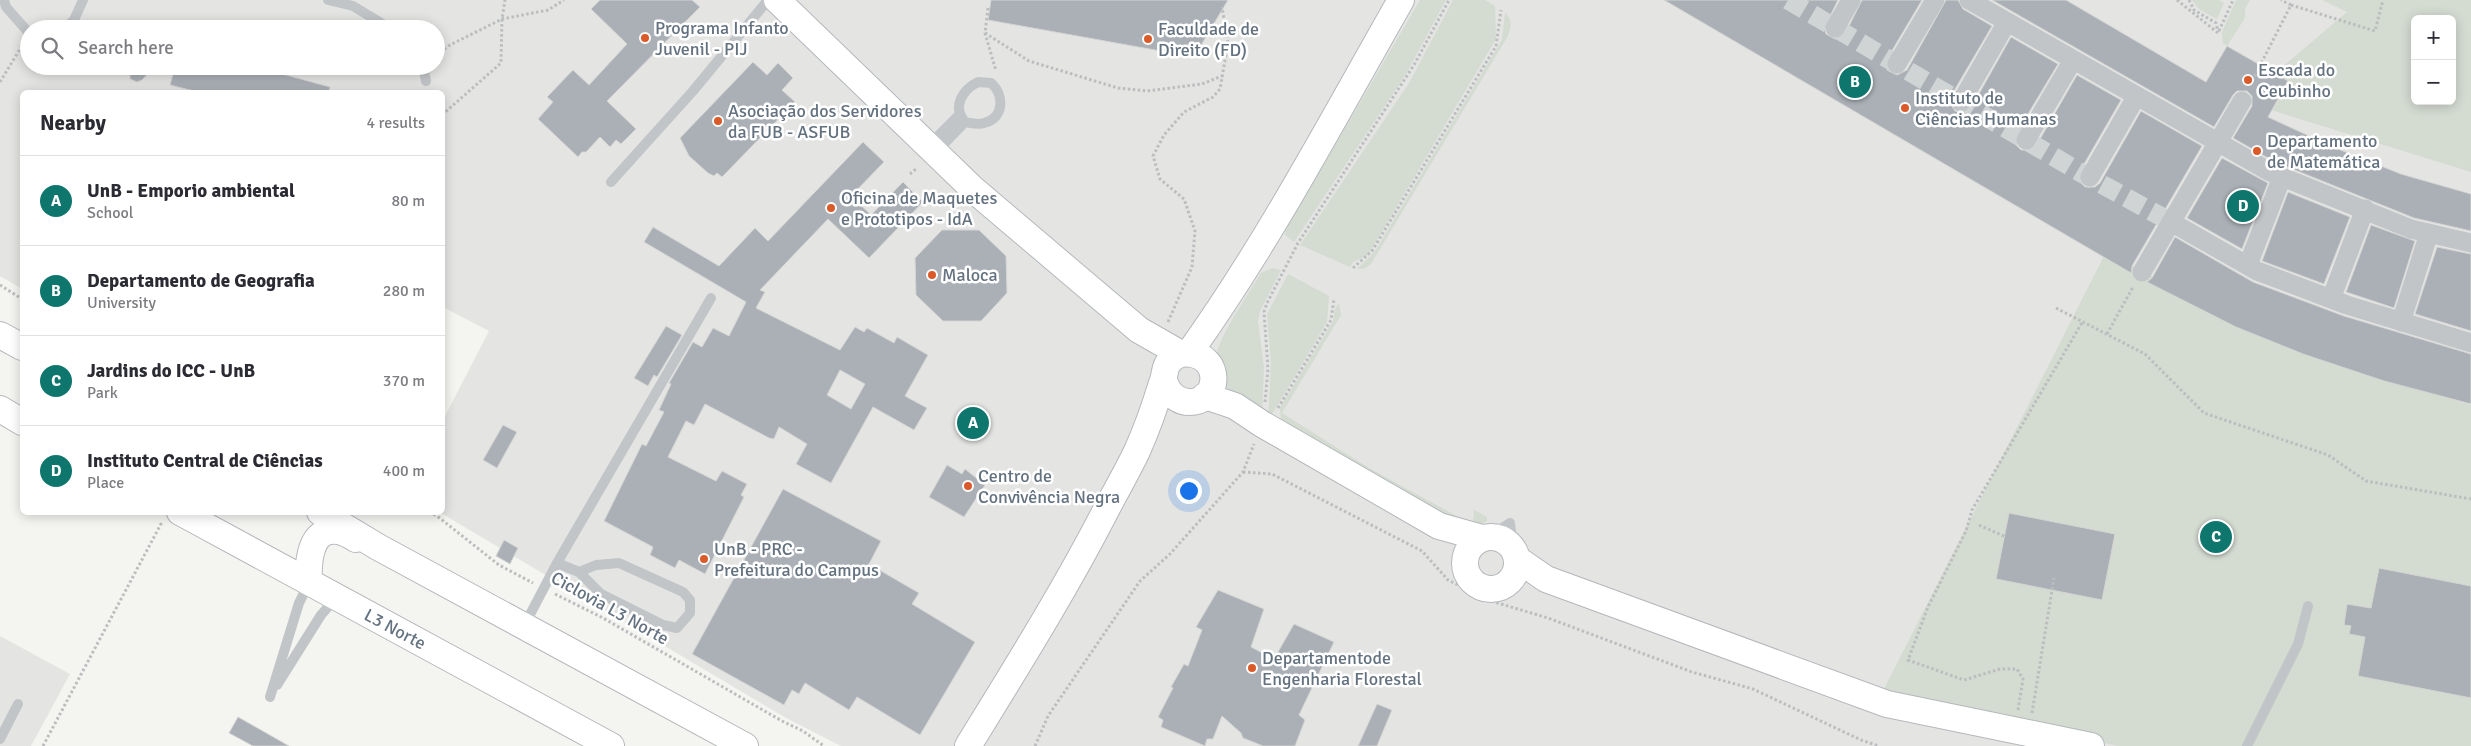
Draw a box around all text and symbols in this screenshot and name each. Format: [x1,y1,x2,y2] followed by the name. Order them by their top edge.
[2411,15,2456,105] map controls
[2411,15,2456,60] button: +
[655,17,789,60] place label: Programa Infanto Juvenil - PIJ
[1158,18,1259,61] place label: Faculdade de Direito (FD)
[20,20,445,75] search box
[639,32,651,44] marker: Programa Infanto Juvenil - PIJ
[1142,33,1154,45] marker: Faculdade de Direito (FD)
[38,34,66,62] icon: search
[78,36,174,60] text: Search here
[2258,59,2335,102] place label: Escada do Ceubinho
[2411,60,2456,105] button: −
[1839,63,1871,101] pin: B
[2242,74,2254,86] marker: Escada do Ceubinho
[1915,87,2056,130] place label: Instituto de Ciências Humanas
[728,100,922,143] place label: Asociação dos Servidores da FUB - ASFUB
[1899,102,1911,114] marker: Instituto de Ciências Humanas
[40,110,106,136] text: Nearby
[366,113,425,133] text: 4 results
[712,115,724,127] marker: Asociação dos Servidores da FUB - ASFUB
[2267,130,2380,173] place label: Departamento de Matemática
[2251,145,2263,157] marker: Departamento de Matemática
[87,179,295,203] text: UnB - Emporio ambiental
[841,187,997,230] place label: Oficina de Maquetes e Prototipos - IdA
[2227,187,2259,225] pin: D
[51,191,61,211] text: A
[391,191,425,211] text: 80 m
[825,202,837,214] marker: Oficina de Maquetes e Prototipos - IdA
[87,203,133,223] text: School
[942,264,998,286] place label: Maloca
[87,269,315,293] text: Departamento de Geografia
[926,269,938,281] marker: Maloca
[51,281,61,301] text: B
[383,281,425,301] text: 280 m
[87,293,156,313] text: University
[87,359,255,383] text: Jardins do ICC - UnB
[51,371,61,391] text: C
[383,371,425,391] text: 370 m
[87,383,118,403] text: Park
[957,404,989,442] pin: A
[87,449,323,473] text: Instituto Central de Ciências
[51,461,61,481] text: D
[383,461,425,481] text: 400 m
[978,465,1120,508] place label: Centro de Convivência Negra
[87,473,124,493] text: Place
[1176,478,1202,504] your location
[962,480,974,492] marker: Centro de Convivência Negra
[2200,518,2232,556] pin: C
[714,538,879,581] place label: UnB - PRC - Prefeitura do Campus
[698,553,710,565] marker: UnB - PRC - Prefeitura do Campus
[547,567,673,649] street label: Ciclovia L3 Norte
[360,604,430,654] street label: L3 Norte
[1262,647,1422,690] place label: Departamentode Engenharia Florestal
[1246,662,1258,674] marker: Departamentode Engenharia Florestal

